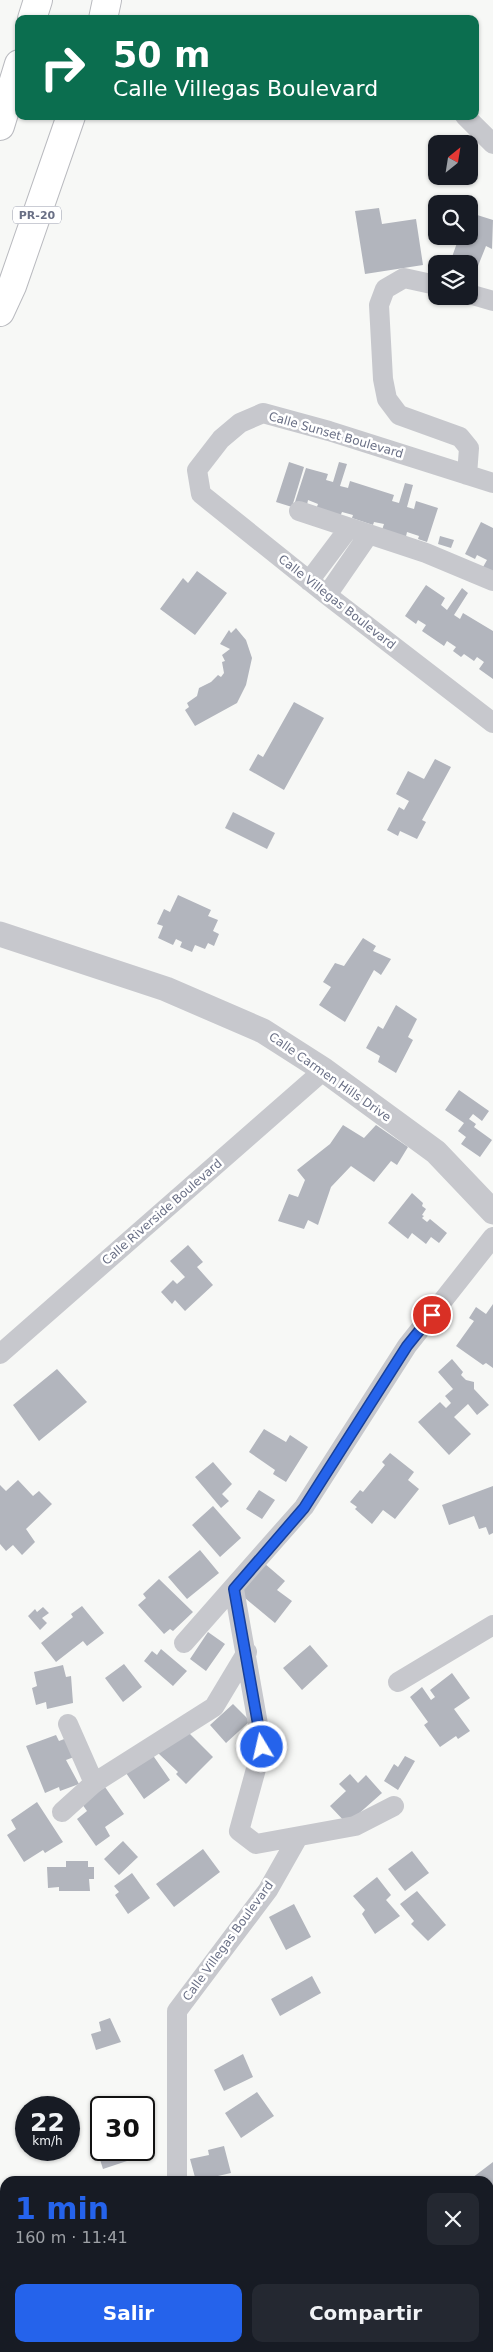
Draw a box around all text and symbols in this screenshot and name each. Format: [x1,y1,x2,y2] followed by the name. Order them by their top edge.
[30,35,95,100] icon: right
[113,35,210,75] text: 50 m
[113,76,378,101] text: Calle Villegas Boulevard
[428,135,478,185] north arrow
[428,135,478,305] map controls
[428,195,478,245] button: search
[13,206,61,224] road number: PR-20
[428,255,478,305] button: layers
[267,409,405,461] street label: Calle Sunset Boulevard
[276,552,398,652] street label: Calle Villegas Boulevard
[266,1029,394,1125] street label: Calle Carmen Hills Drive
[99,1156,225,1268] street label: Calle Riverside Boulevard
[411,1294,453,1336] pin
[418,1301,446,1329] icon: arrive
[235,1720,287,1772] position arrow
[180,1878,276,2004] street label: Calle Villegas Boulevard
[90,2096,155,2161] speed limit sign: 30
[30,2108,65,2137] text: 22
[32,2134,63,2148] text: km/h
[15,2191,109,2226] text: 1 min
[427,2193,479,2245] button: close
[15,2228,128,2247] text: 160 m · 11:41
[15,2284,242,2342] button: Salir
[252,2284,479,2342] button: Compartir

